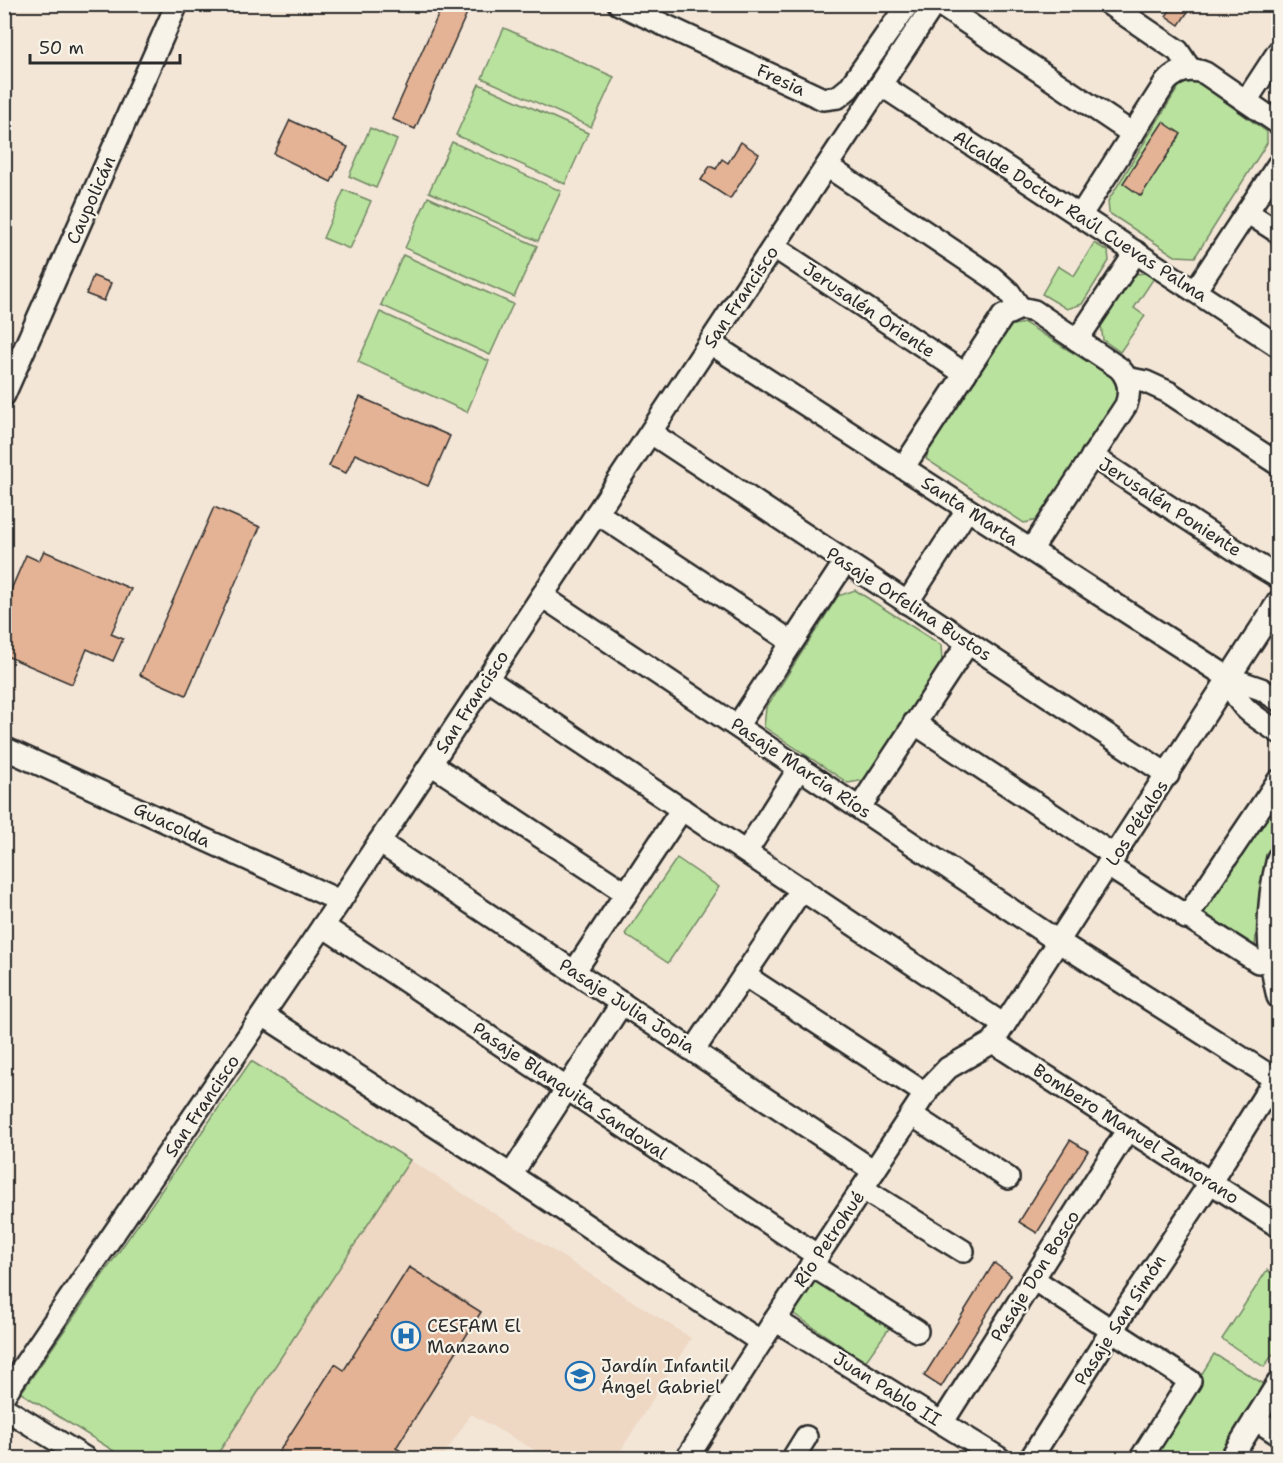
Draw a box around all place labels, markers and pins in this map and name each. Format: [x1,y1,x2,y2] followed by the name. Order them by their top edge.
[427,1314,521,1359] place label: CESFAM El Manzano
[390,1320,422,1352] hospital icon: CESFAM El Manzano
[601,1354,730,1399] place label: Jardín Infantil Ángel Gabriel
[564,1360,596,1392] school or university icon: Jardín Infantil Ángel Gabriel

